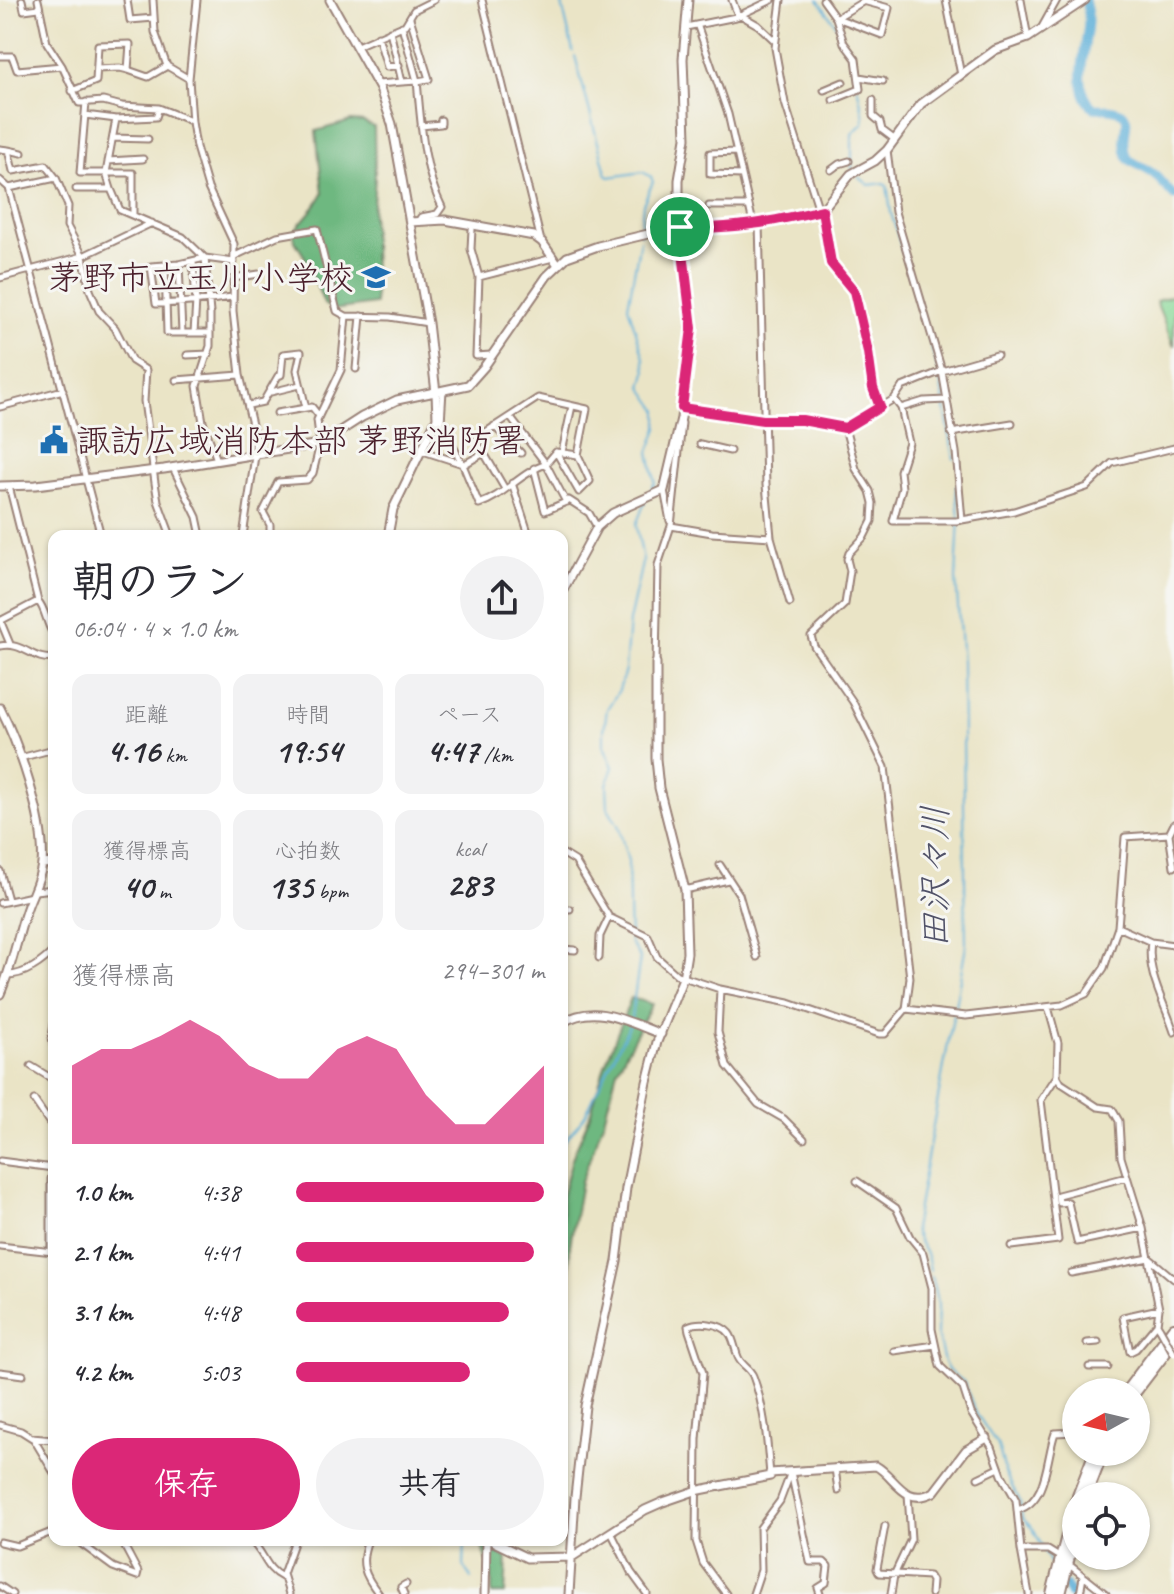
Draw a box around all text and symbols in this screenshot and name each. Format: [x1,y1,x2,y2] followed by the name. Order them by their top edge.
[646,193,714,261] pin
[658,205,702,249] icon: arrive
[48,256,354,299] place label: 茅野市立玉川小学校
[361,262,391,292] school or university icon: 茅野市立玉川小学校
[76,419,526,462] place label: 諏訪広域消防本部 茅野消防署
[39,425,69,455] public building icon: 諏訪広域消防本部 茅野消防署
[72,554,248,609] text: 朝のラン
[460,556,544,640] button: share
[72,612,238,645] text: 06:04 · 4 × 1.0 km
[125,701,169,729] text: 距離
[286,701,330,729] text: 時間
[437,701,502,729] text: ペース
[107,729,160,772] text: 4.16
[275,729,341,772] text: 19:54
[426,729,479,772] text: 4:47
[160,741,187,769] text: km
[479,741,513,769] text: /km
[912,805,958,949] water label: 田沢々川
[455,835,484,863] text: kcal
[103,837,191,865] text: 獲得標高
[275,837,341,865] text: 心拍数
[446,863,492,906] text: 283
[123,865,153,908] text: 40
[268,865,313,908] text: 135
[153,877,171,905] text: m
[313,877,348,905] text: bpm
[441,954,544,987] text: 294–301 m
[72,959,176,992] text: 獲得標高
[72,1176,132,1209] text: 1.0 km
[200,1176,240,1209] text: 4:38
[72,1236,132,1269] text: 2.1 km
[200,1236,240,1269] text: 4:41
[72,1296,132,1329] text: 3.1 km
[200,1296,240,1329] text: 4:48
[72,1356,132,1389] text: 4.2 km
[200,1356,240,1389] text: 5:03
[1062,1378,1150,1466] north arrow
[1062,1378,1150,1570] map controls
[72,1438,300,1530] button: 保存
[316,1438,544,1530] button: 共有
[1062,1482,1150,1570] button: locate

